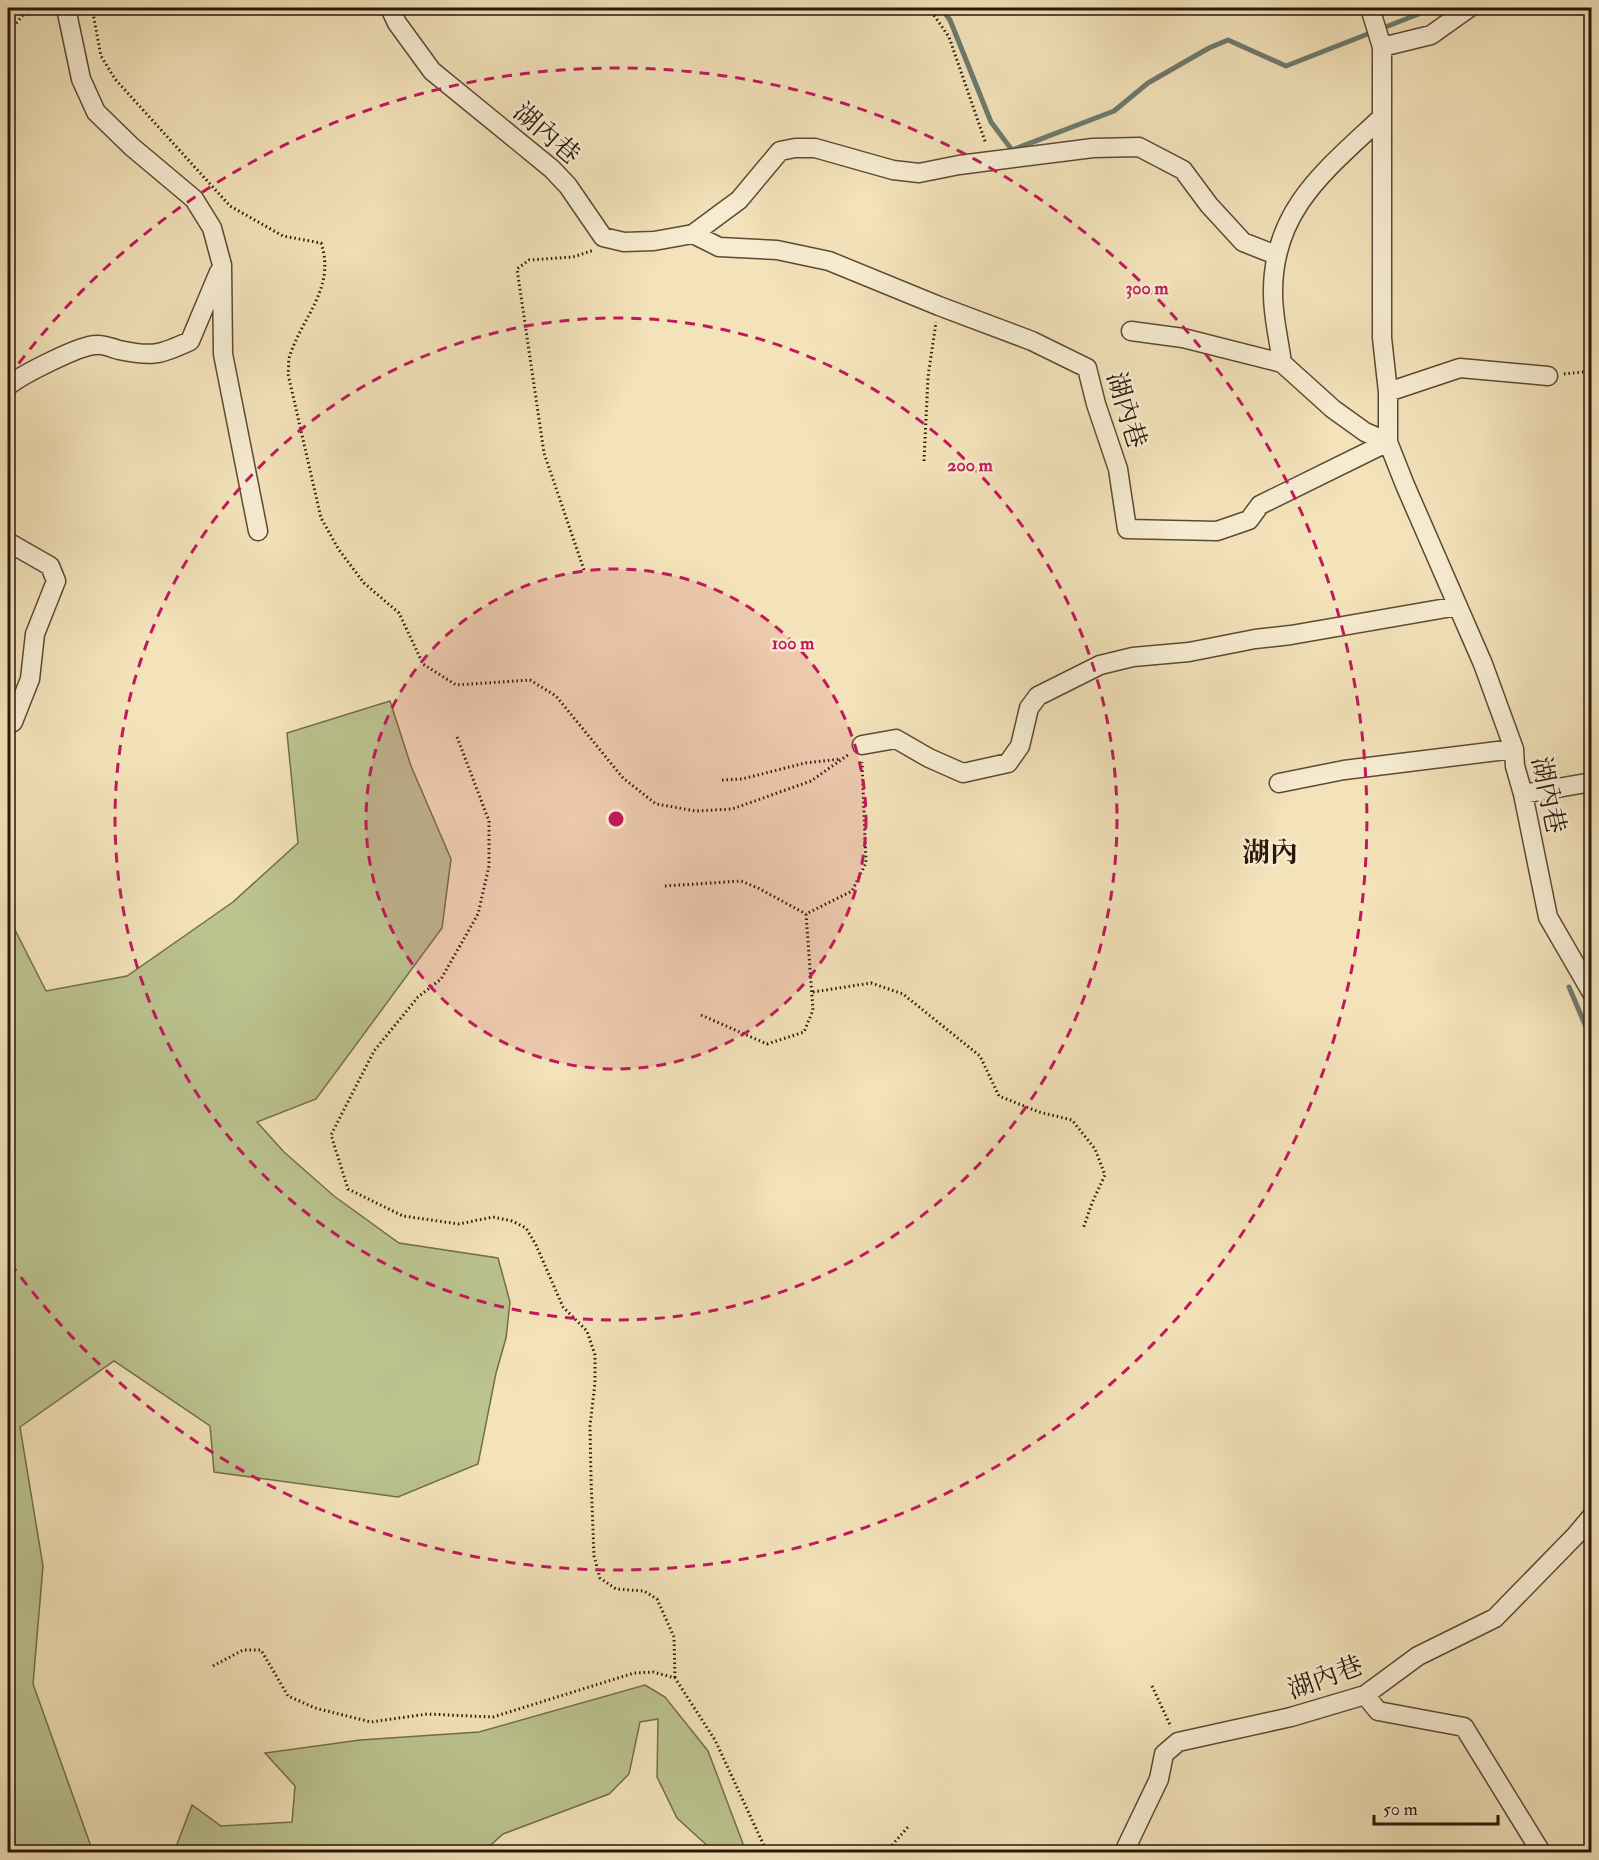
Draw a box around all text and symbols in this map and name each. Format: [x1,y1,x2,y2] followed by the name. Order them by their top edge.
[506,96,586,171] street label: 湖內巷
[1125,277,1170,300] text: 300 m
[1099,368,1153,452] street label: 湖內巷
[947,454,994,477] text: 200 m
[772,632,815,655] text: 100 m
[1524,754,1572,837] street label: 湖內巷
[606,809,626,829] centre of rings
[1242,836,1298,871] district label: 湖內
[1283,1650,1367,1706] street label: 湖內巷
[1374,1788,1498,1826] scale bar
[1383,1798,1418,1821] text: 50 m

